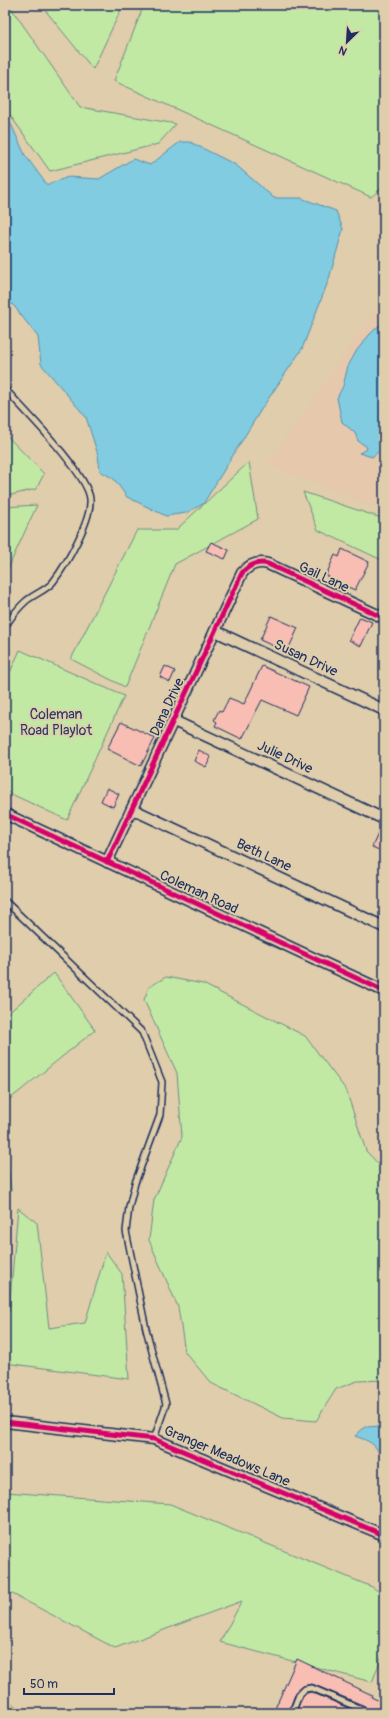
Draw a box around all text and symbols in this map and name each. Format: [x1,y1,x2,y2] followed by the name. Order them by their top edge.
[327,22,367,62] north arrow
[336,43,349,58] text: N
[296,558,352,596] street label: Gail Lane
[271,636,341,680] street label: Susan Drive
[146,675,188,739] street label: Dana Drive
[20,706,92,739] park label: Coleman Road Playlot
[254,737,316,777] street label: Julie Drive
[234,835,294,875] street label: Beth Lane
[157,866,241,918] street label: Coleman Road
[161,1422,293,1490] street label: Granger Meadows Lane
[24,1670,114,1696] scale bar
[30,1677,58,1692] text: 50 m

